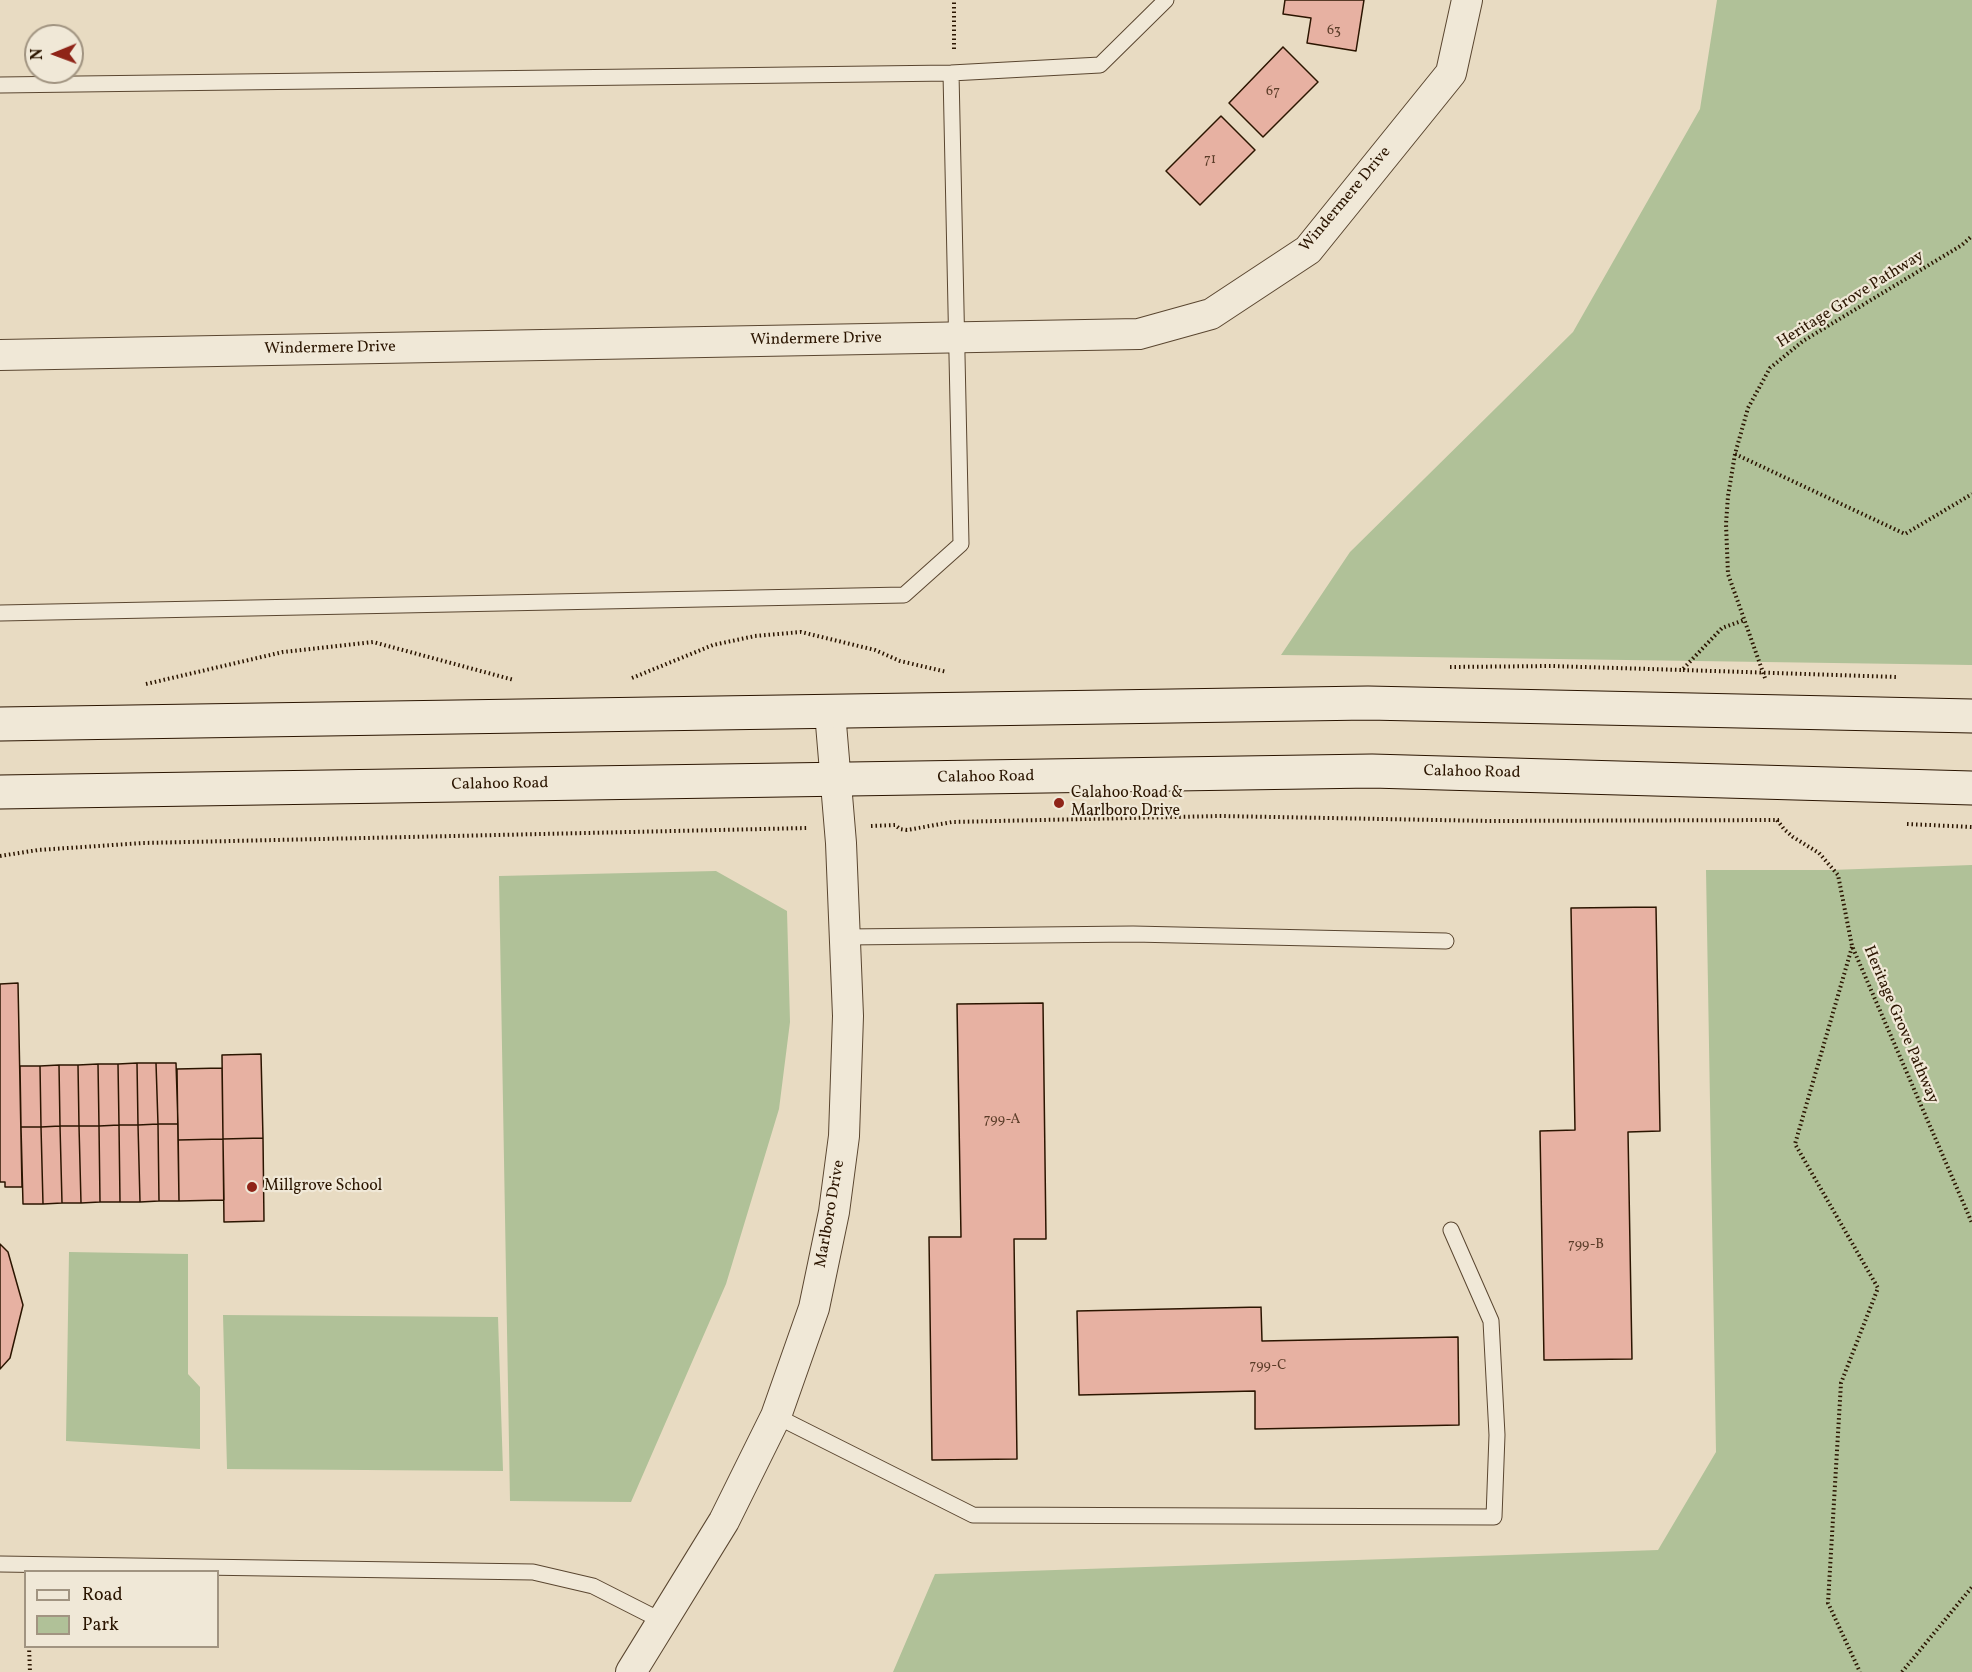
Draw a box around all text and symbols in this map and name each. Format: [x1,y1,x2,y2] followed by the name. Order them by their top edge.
[1327,23,1341,39] house number: 63
[24,24,84,84] north arrow
[27,48,49,60] text: N
[1266,84,1280,100] house number: 67
[1296,143,1396,257] street label: Windermere Drive
[1204,152,1216,168] house number: 71
[1774,247,1928,353] street label: Heritage Grove Pathway
[750,329,882,351] street label: Windermere Drive
[264,338,396,360] street label: Windermere Drive
[1423,763,1521,783] street label: Calahoo Road
[937,768,1035,788] street label: Calahoo Road
[451,775,549,795] street label: Calahoo Road
[1071,784,1183,822] place label: Calahoo Road & Marlboro Drive
[1052,796,1066,810] marker: Calahoo Road & Marlboro Drive
[1858,943,1942,1107] street label: Heritage Grove Pathway
[984,1112,1020,1128] house number: 799-A
[812,1159,850,1269] street label: Marlboro Drive
[264,1177,382,1197] place label: Millgrove School
[245,1180,259,1194] marker: Millgrove School
[1568,1237,1604,1253] house number: 799-B
[1249,1358,1287,1374] house number: 799-C
[24,1570,219,1648] legend
[82,1583,123,1608] text: Road
[82,1613,119,1638] text: Park

